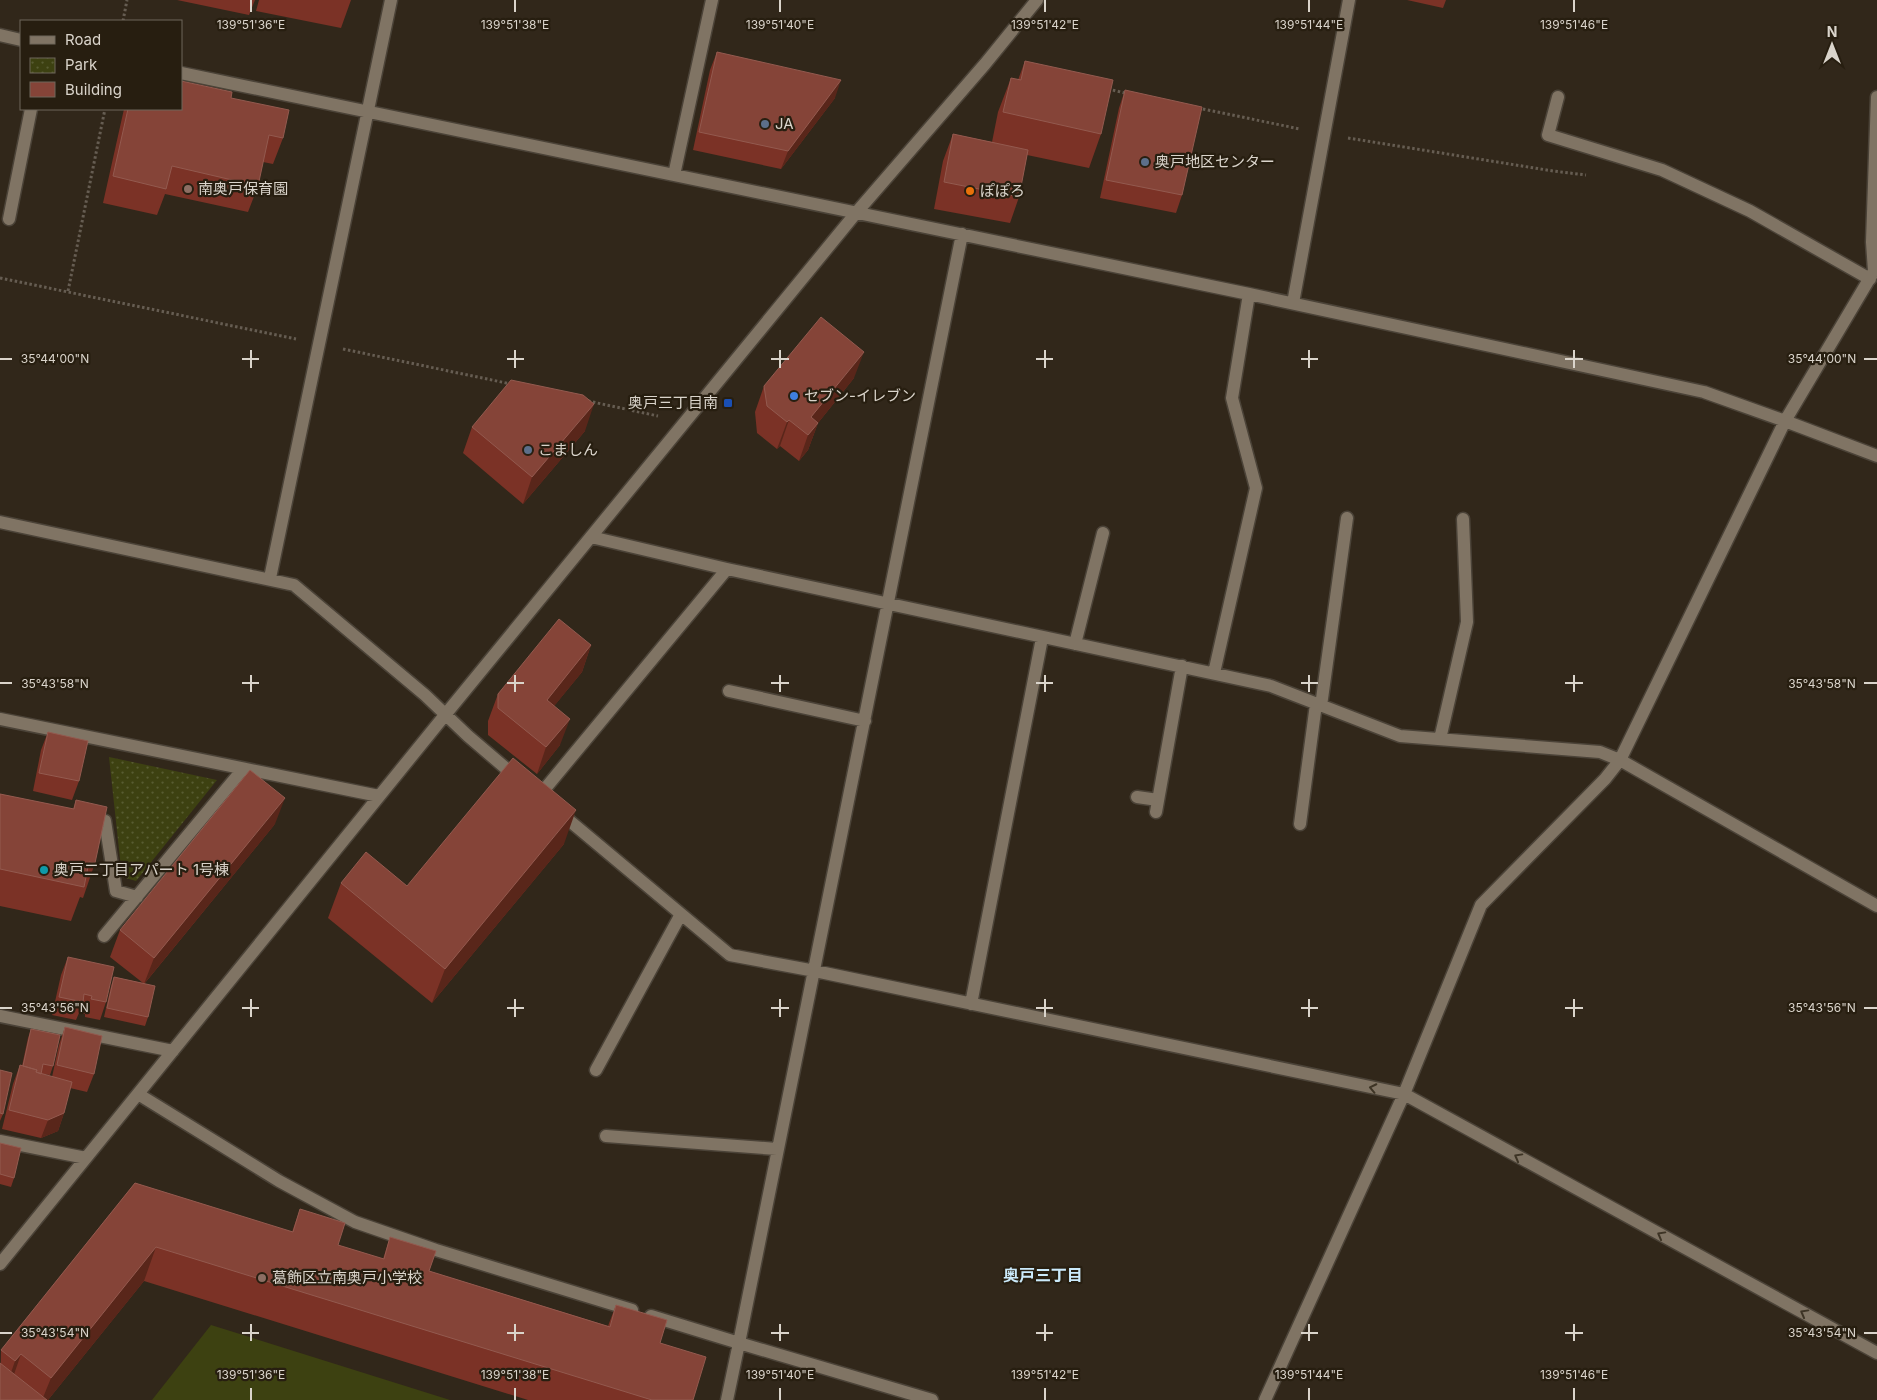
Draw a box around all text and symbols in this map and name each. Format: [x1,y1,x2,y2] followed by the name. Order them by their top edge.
[217,17,285,32] text: 139°51'36"E
[481,17,549,32] text: 139°51'38"E
[746,17,814,32] text: 139°51'40"E
[1011,17,1079,32] text: 139°51'42"E
[1275,17,1343,32] text: 139°51'44"E
[1540,17,1608,32] text: 139°51'46"E
[20,20,182,110] legend
[1807,20,1857,70] north arrow
[1827,23,1837,40] text: N
[65,30,101,49] text: Road
[65,55,98,74] text: Park
[65,80,122,99] text: Building
[775,114,794,133] place label: JA
[759,118,771,130] marker: JA
[1155,152,1275,171] place label: 奥戸地区センター
[1139,156,1151,168] marker: 奥戸地区センター
[198,179,288,198] place label: 南奥戸保育園
[980,181,1025,200] place label: ぽぽろ
[182,183,194,195] marker: 南奥戸保育園
[964,185,976,197] marker: ぽぽろ
[21,351,89,366] text: 35°44'00"N
[1788,351,1856,366] text: 35°44'00"N
[804,386,916,405] place label: セブン-イレブン
[788,390,800,402] marker: セブン-イレブン
[628,393,718,412] place label: 奥戸三丁目南
[722,397,734,409] marker: 奥戸三丁目南
[538,440,598,459] place label: こましん
[522,444,534,456] marker: こましん
[21,676,89,691] text: 35°43'58"N
[1788,676,1856,691] text: 35°43'58"N
[54,860,229,879] place label: 奥戸二丁目アパート 1号棟
[38,864,50,876] marker: 奥戸二丁目アパート 1号棟
[21,1000,89,1015] text: 35°43'56"N
[1788,1000,1856,1015] text: 35°43'56"N
[1368,1083,1377,1093] one-way arrow
[1515,1153,1524,1163] one-way arrow
[1657,1231,1666,1241] one-way arrow
[1003,1265,1083,1285] district label: 奥戸三丁目
[272,1268,422,1287] place label: 葛飾区立南奥戸小学校
[256,1272,268,1284] marker: 葛飾区立南奥戸小学校
[1800,1309,1809,1319] one-way arrow
[21,1325,89,1340] text: 35°43'54"N
[1788,1325,1856,1340] text: 35°43'54"N
[217,1367,285,1382] text: 139°51'36"E
[481,1367,549,1382] text: 139°51'38"E
[746,1367,814,1382] text: 139°51'40"E
[1011,1367,1079,1382] text: 139°51'42"E
[1275,1367,1343,1382] text: 139°51'44"E
[1540,1367,1608,1382] text: 139°51'46"E

